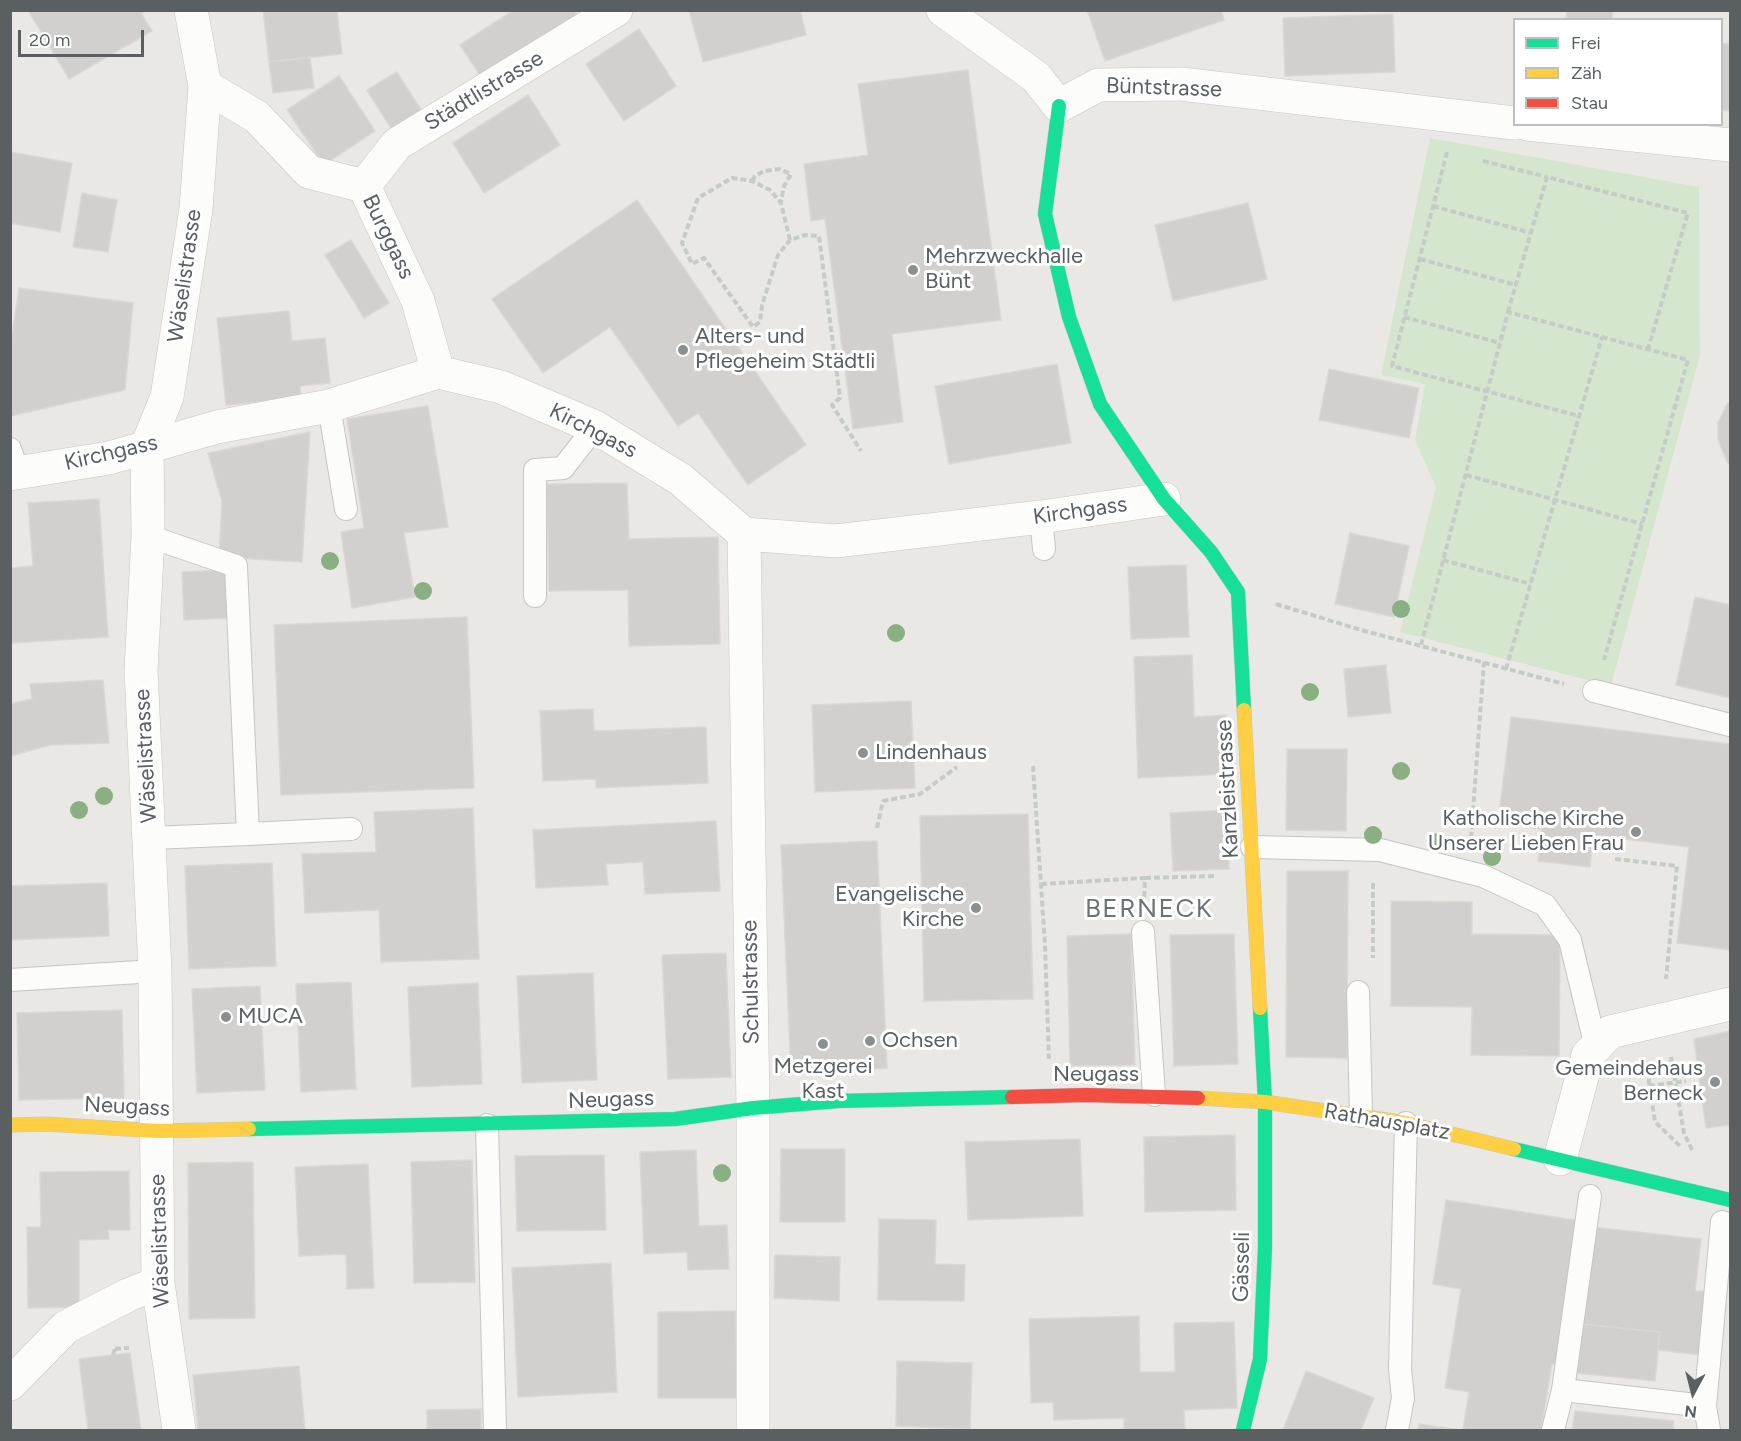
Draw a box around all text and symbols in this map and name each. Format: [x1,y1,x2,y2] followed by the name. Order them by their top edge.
[21,18,147,56] scale bar
[1513,18,1723,126] legend
[29,29,70,51] text: 20 m
[1571,32,1601,54] text: Frei
[420,45,548,137] street label: Städtlistrasse
[1571,62,1602,84] text: Zäh
[1106,73,1222,103] street label: Büntstrasse
[1571,92,1608,114] text: Stau
[356,190,420,284] street label: Burggass
[163,208,207,344] street label: Wäselistrasse
[925,244,1083,296] place label: Mehrzweckhalle Bünt
[906,263,920,277] marker: Mehrzweckhalle Bünt
[695,324,875,376] place label: Alters- und Pflegeheim Städtli
[676,343,690,357] marker: Alters- und Pflegeheim Städtli
[545,398,641,464] street label: Kirchgass
[62,429,160,477] street label: Kirchgass
[1031,491,1129,531] street label: Kirchgass
[129,688,163,824] street label: Wäselistrasse
[1211,719,1245,859] street label: Kanzleistrasse
[875,740,987,766] place label: Lindenhaus
[856,746,870,760] marker: Lindenhaus
[1428,806,1624,858] place label: Katholische Kirche Unserer Lieben Frau
[1629,825,1643,839] marker: Katholische Kirche Unserer Lieben Frau
[835,882,964,933] place label: Evangelische Kirche
[1085,893,1213,925] district label: BERNECK
[969,901,983,915] marker: Evangelische Kirche
[737,920,765,1044] street label: Schulstrasse
[238,1004,303,1030] place label: MUCA
[219,1010,233,1024] marker: MUCA
[882,1028,958,1054] place label: Ochsen
[863,1034,877,1048] marker: Ochsen
[816,1037,830,1051] marker: Metzgerei Kast
[773,1054,873,1106] place label: Metzgerei Kast
[1555,1056,1703,1108] place label: Gemeindehaus Berneck
[1053,1062,1139,1088] street label: Neugass
[1708,1075,1722,1089] marker: Gemeindehaus Berneck
[568,1085,654,1115] street label: Neugass
[83,1092,171,1122] street label: Neugass
[1322,1098,1452,1146] street label: Rathausplatz
[144,1173,176,1309] street label: Wäselistrasse
[1228,1232,1256,1302] street label: Gässeli
[1663,1363,1723,1423] north arrow
[1683,1401,1698,1422] text: N

